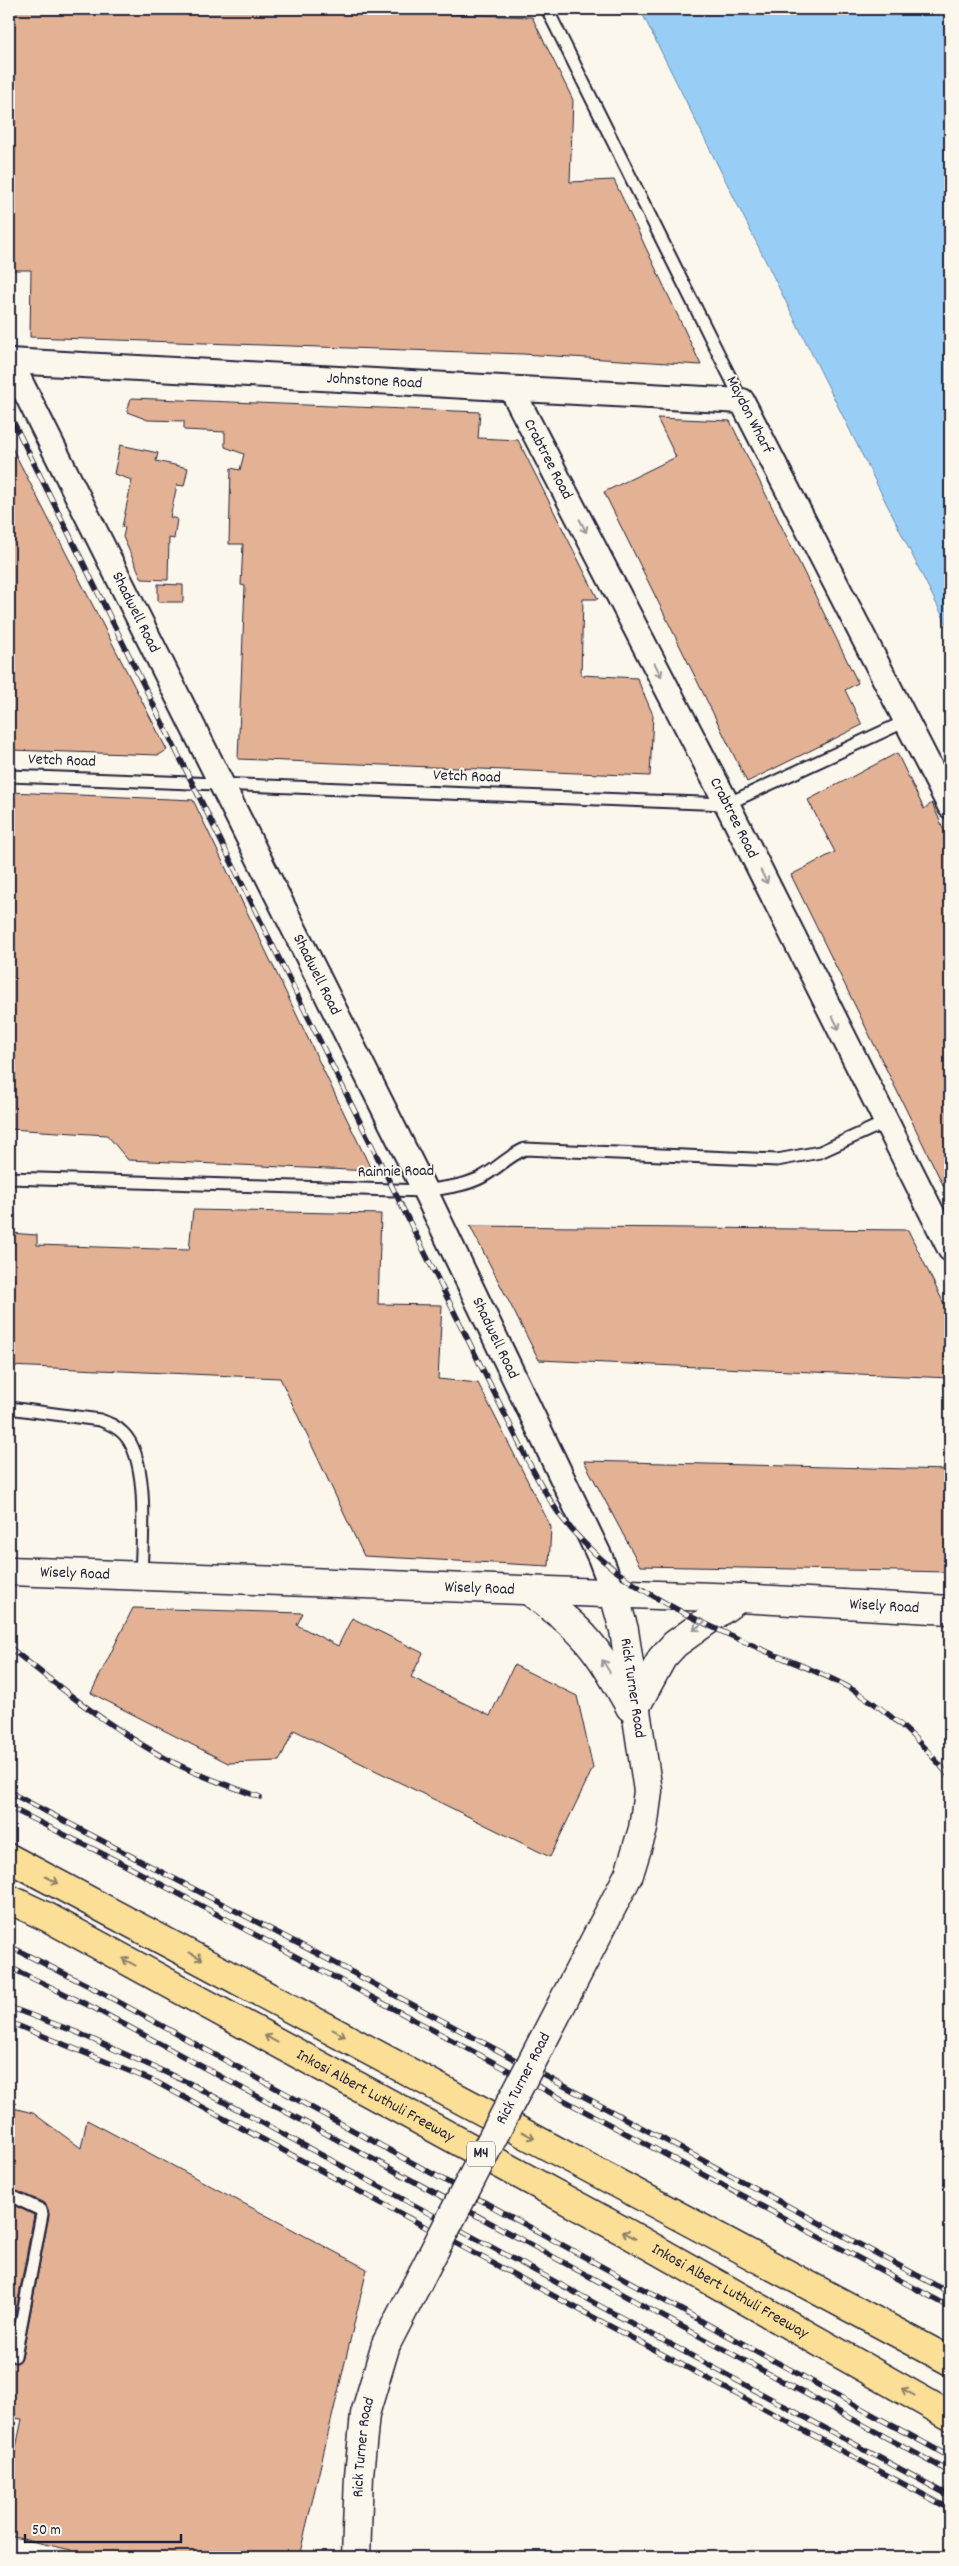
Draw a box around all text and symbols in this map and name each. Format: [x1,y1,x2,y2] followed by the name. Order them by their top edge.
[326,367,423,395] street label: Johnstone Road
[720,372,779,458] street label: Maydon Wharf
[517,415,578,504] street label: Crabtree Road
[579,518,588,533] one-way arrow
[106,568,166,657] street label: Shadwell Road
[653,663,663,678] one-way arrow
[28,748,96,774] street label: Vetch Road
[433,764,501,790] street label: Vetch Road
[704,773,764,862] street label: Crabtree Road
[759,870,769,885] one-way arrow
[287,930,347,1019] street label: Shadwell Road
[832,1015,841,1030] one-way arrow
[358,1160,434,1184] street label: Rainnie Road
[466,1293,525,1383] street label: Shadwell Road
[40,1561,110,1586] street label: Wisely Road
[444,1576,515,1601] street label: Wisely Road
[849,1593,920,1620] street label: Wisely Road
[692,1621,706,1631] one-way arrow
[614,1637,651,1739] street label: Rick Turner Road
[601,1660,611,1674] one-way arrow
[45,1875,59,1885] one-way arrow
[188,1952,202,1962] one-way arrow
[122,1956,136,1966] one-way arrow
[331,2028,346,2038] one-way arrow
[490,2028,557,2128] street label: Rick Turner Road
[265,2034,279,2044] one-way arrow
[292,2043,459,2149] street label: Inkosi Albert Luthuli Freeway
[520,2131,535,2140] one-way arrow
[467,2142,495,2166] road number: M4
[622,2229,637,2239] one-way arrow
[647,2238,813,2345] street label: Inkosi Albert Luthuli Freeway
[901,2386,915,2396] one-way arrow
[347,2394,381,2498] street label: Rick Turner Road
[25,2511,181,2543] scale bar
[32,2520,61,2542] text: 50 m

